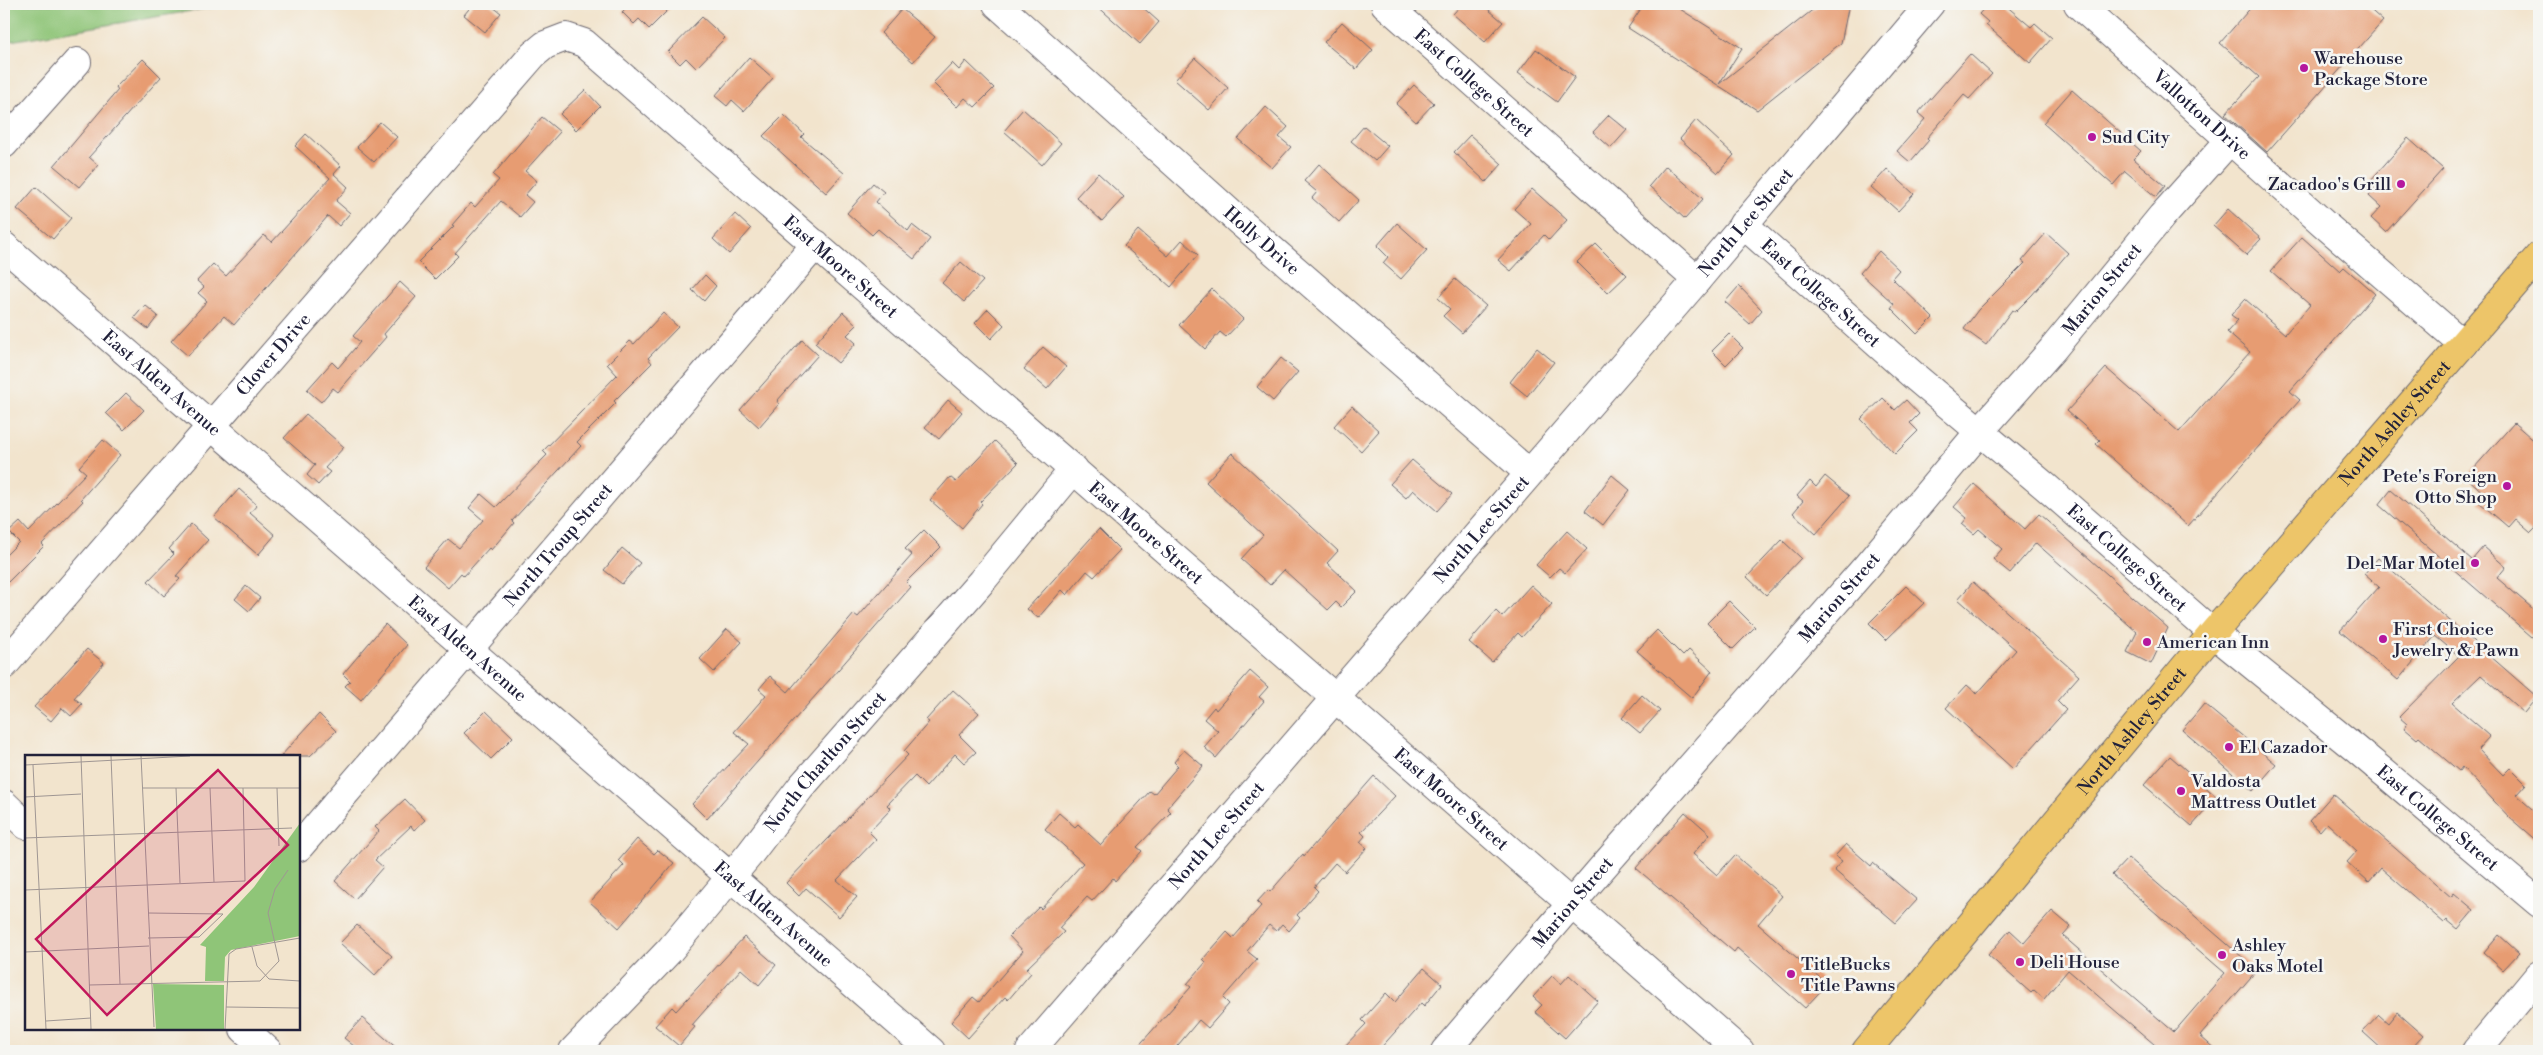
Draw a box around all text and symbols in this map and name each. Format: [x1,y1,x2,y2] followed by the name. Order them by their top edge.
[1409,24,1539,143] street label: East College Street
[2313,47,2428,91] place label: Warehouse Package Store
[2298,62,2310,74] marker: Warehouse Package Store
[2147,64,2255,165] street label: Vallotton Drive
[2102,126,2170,149] place label: Sud City
[2086,131,2098,143] marker: Sud City
[1694,163,1799,282] street label: North Lee Street
[2268,173,2392,196] place label: Zacadoo's Grill
[2395,178,2407,190] marker: Zacadoo's Grill
[1218,202,1304,280] street label: Holly Drive
[778,211,903,324] street label: East Moore Street
[1756,234,1886,353] street label: East College Street
[2058,238,2147,340] street label: Marion Street
[231,309,316,401] street label: Clover Drive
[97,325,226,441] street label: East Alden Avenue
[2334,355,2456,491] street label: North Ashley Street
[2382,465,2497,509] place label: Pete's Foreign Otto Shop
[1429,470,1535,588] street label: North Lee Street
[1083,477,1208,590] street label: East Moore Street
[499,478,618,612] street label: North Troup Street
[2501,480,2513,492] marker: Pete's Foreign Otto Shop
[2062,499,2192,618] street label: East College Street
[1794,547,1886,648] street label: Marion Street
[2346,552,2466,575] place label: Del-Mar Motel
[2469,557,2481,569] marker: Del-Mar Motel
[403,591,532,707] street label: East Alden Avenue
[2392,618,2519,662] place label: First Choice Jewelry & Pawn
[2156,631,2269,654] place label: American Inn
[2377,633,2389,645] marker: First Choice Jewelry & Pawn
[2141,636,2153,648] marker: American Inn
[2072,662,2192,800] street label: North Ashley Street
[760,686,892,837] street label: North Charlton Street
[2239,736,2328,759] place label: El Cazador
[2223,741,2235,753] marker: El Cazador
[1389,743,1514,856] street label: East Moore Street
[25,755,300,1030] inset map
[2372,760,2504,877] street label: East College Street
[2190,770,2317,814] place label: Valdosta Mattress Outlet
[1164,777,1270,895] street label: North Lee Street
[2175,785,2187,797] marker: Valdosta Mattress Outlet
[1528,852,1619,953] street label: Marion Street
[709,856,837,973] street label: East Alden Avenue
[2231,934,2324,978] place label: Ashley Oaks Motel
[2216,949,2228,961] marker: Ashley Oaks Motel
[2030,951,2120,974] place label: Deli House
[1801,953,1895,997] place label: TitleBucks Title Pawns
[2014,956,2026,968] marker: Deli House
[1785,968,1797,980] marker: TitleBucks Title Pawns

